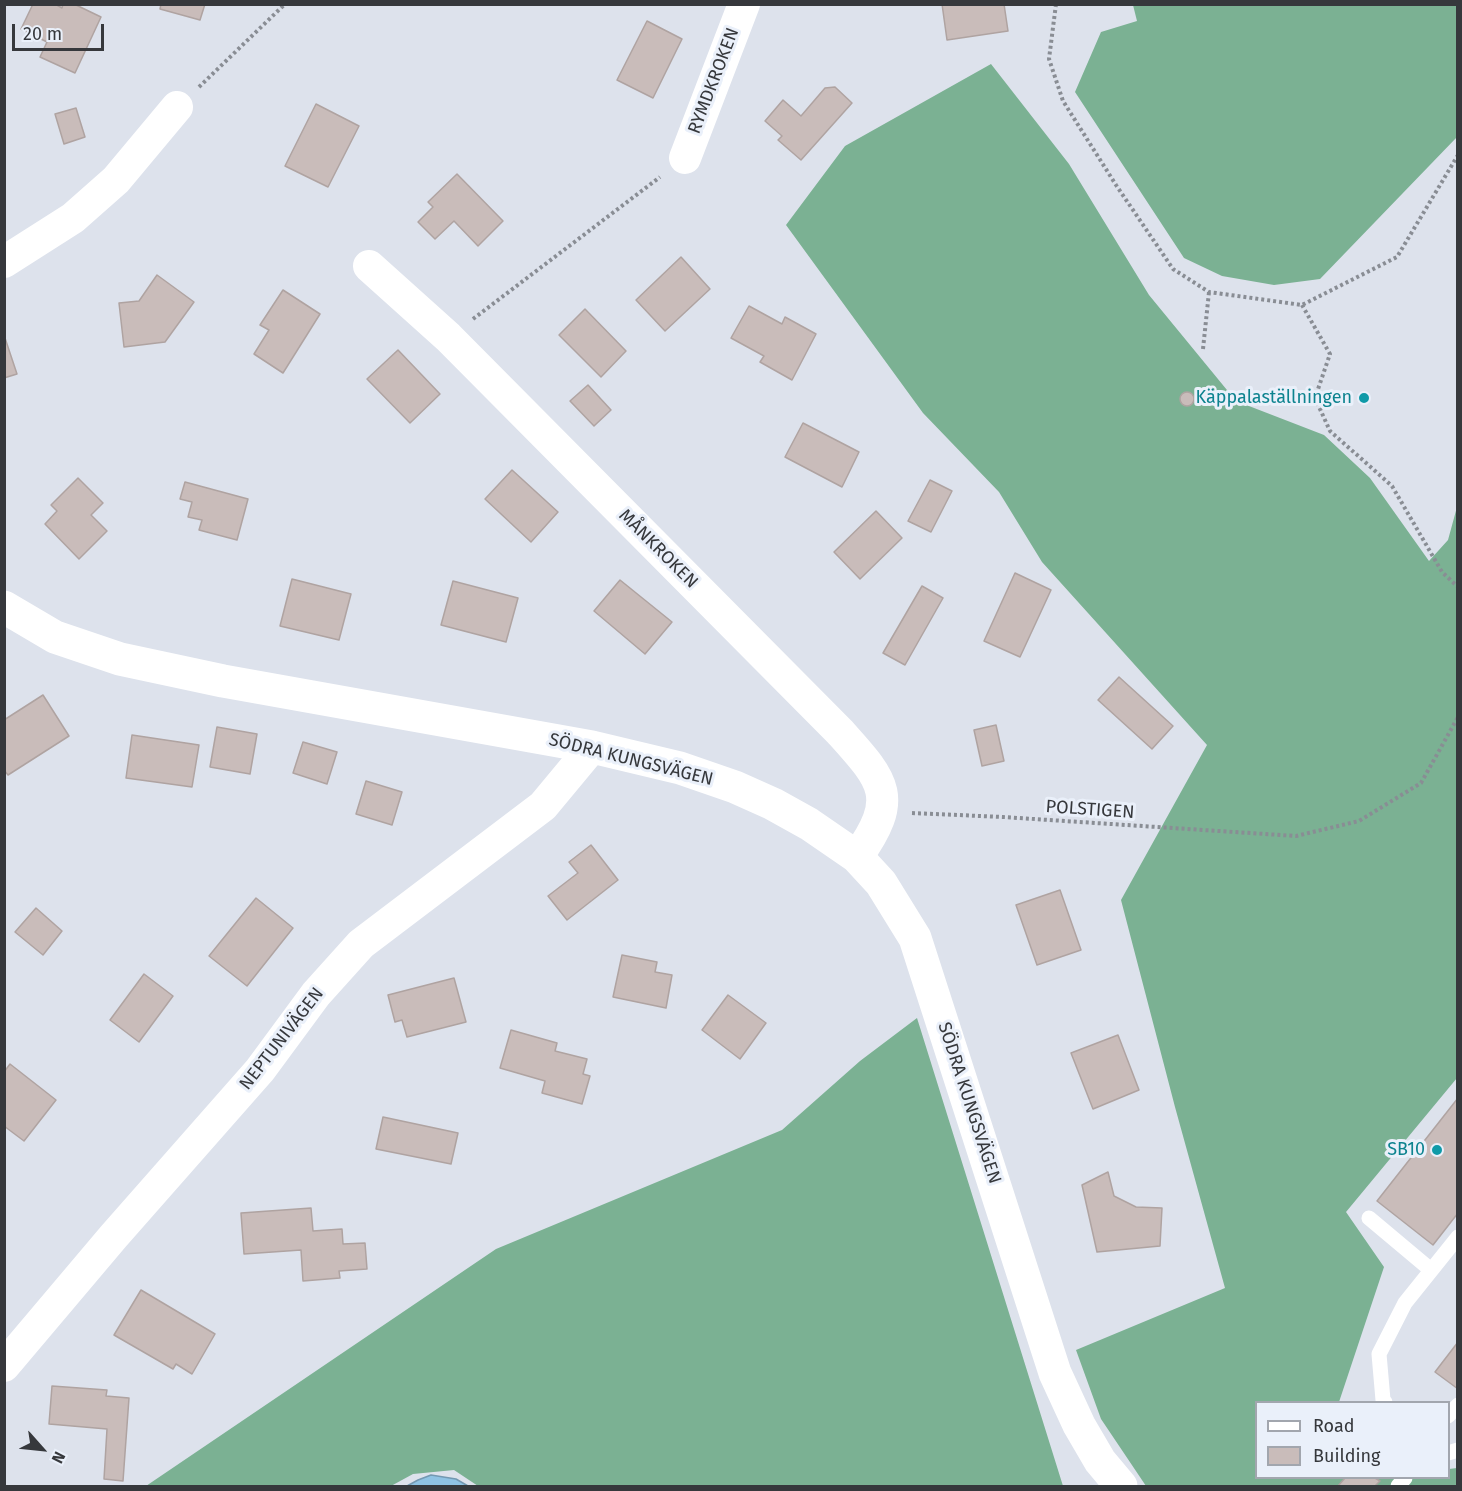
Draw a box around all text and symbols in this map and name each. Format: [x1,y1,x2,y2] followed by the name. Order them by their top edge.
[15,12,106,50] scale bar
[23,23,62,45] text: 20 m
[684,25,744,137] street label: RYMDKROKEN
[1196,387,1352,409] place label: Käppalaställningen
[1357,391,1371,405] marker: Käppalaställningen
[614,505,702,593] street label: MÅNKROKEN
[547,729,715,791] street label: SÖDRA KUNGSVÄGEN
[1045,796,1135,824] street label: POLSTIGEN
[235,984,329,1094] street label: NEPTUNIVÄGEN
[933,1020,1005,1186] street label: SÖDRA KUNGSVÄGEN
[1387,1139,1425,1161] place label: SB10
[1430,1143,1444,1157] marker: SB10
[1255,1401,1450,1479] legend
[1313,1415,1355,1437] text: Road
[12,1419,72,1479] north arrow
[1313,1445,1380,1467] text: Building
[48,1448,69,1466] text: N

